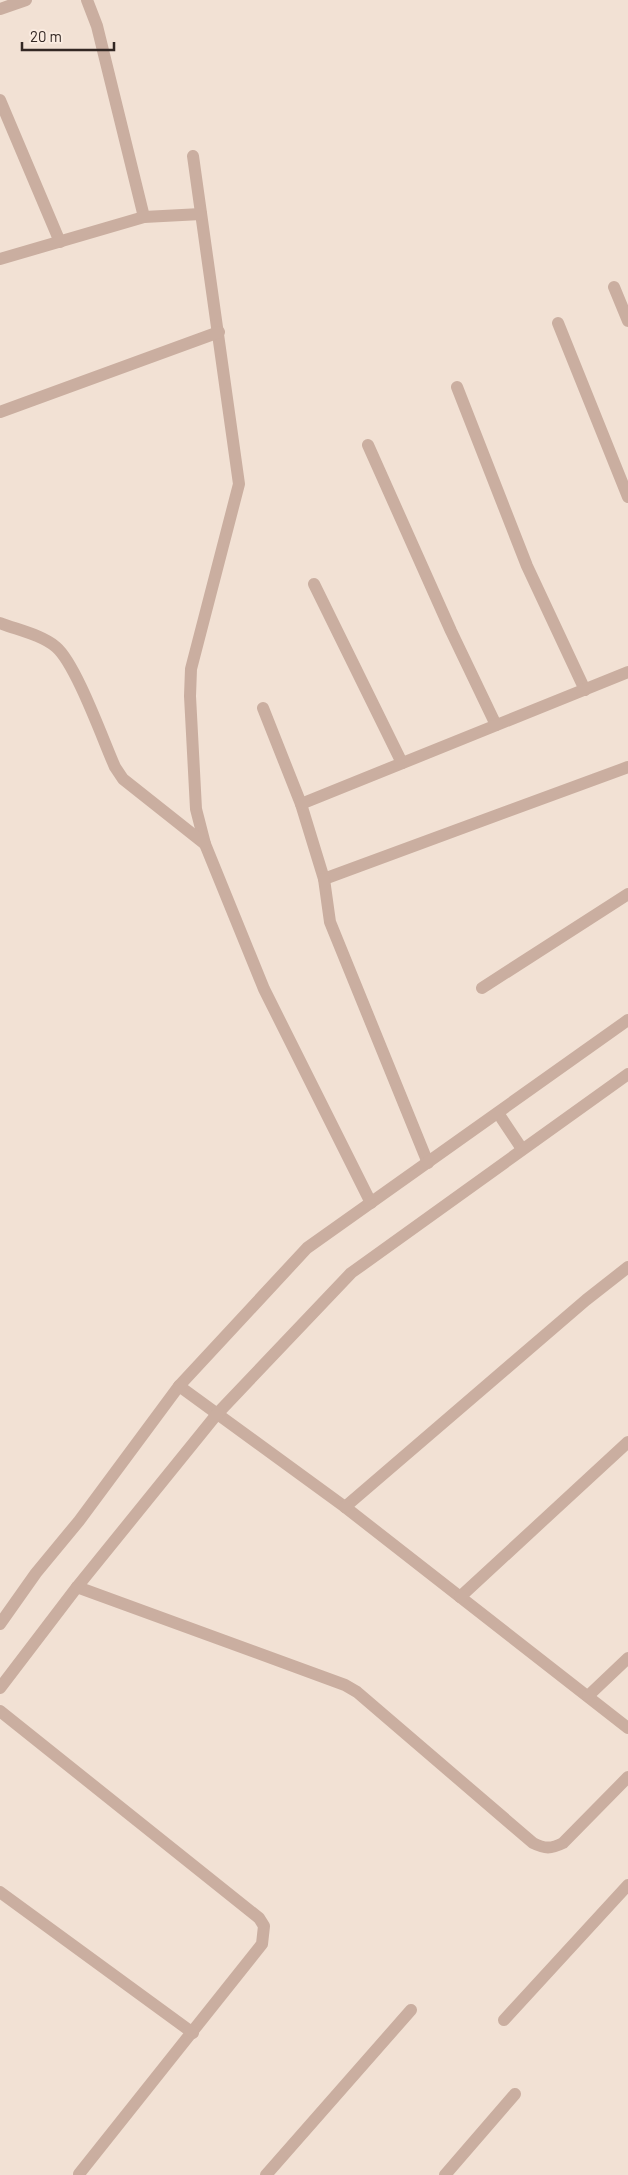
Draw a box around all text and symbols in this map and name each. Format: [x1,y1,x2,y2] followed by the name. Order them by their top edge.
[22,20,115,52] scale bar
[30,27,62,45] text: 20 m

